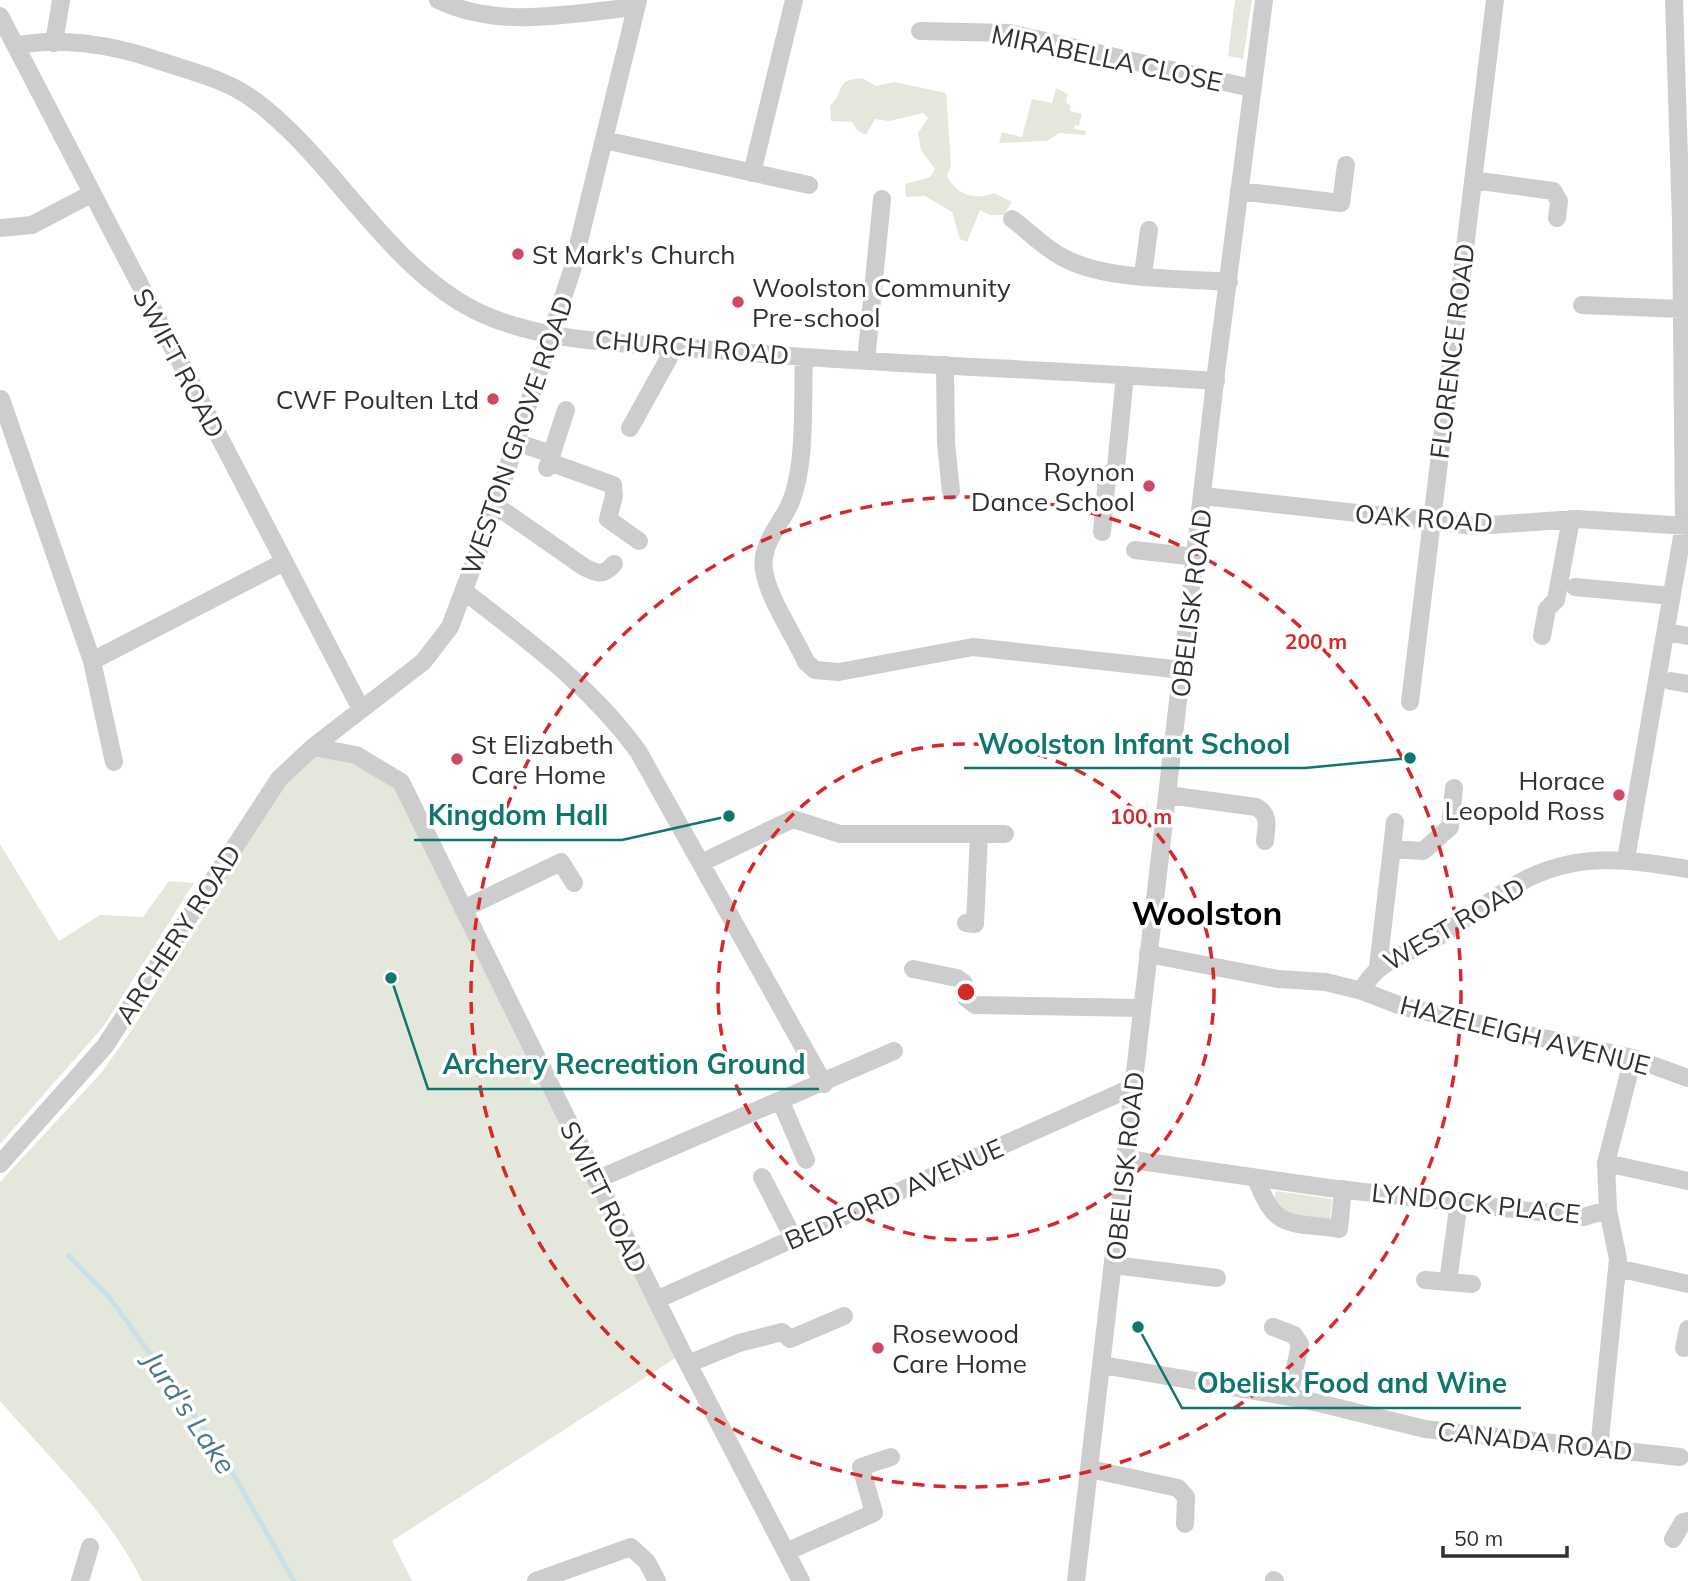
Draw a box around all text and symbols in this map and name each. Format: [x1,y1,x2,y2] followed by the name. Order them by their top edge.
[989,17,1225,99] street label: MIRABELLA CLOSE
[532,238,736,271] place label: St Mark's Church
[1422,241,1482,461] street label: FLORENCE ROAD
[510,246,526,262] marker: St Mark's Church
[752,271,1011,334] place label: Woolston Community Pre-school
[126,282,232,444] street label: SWIFT ROAD
[454,291,580,579] street label: WESTON GROVE ROAD
[730,294,746,310] marker: Woolston Community Pre-school
[593,322,791,372] street label: CHURCH ROAD
[276,383,479,416] place label: CWF Poulten Ltd
[485,391,501,407] marker: CWF Poulten Ltd
[971,455,1135,518] place label: Roynon Dance School
[1141,478,1157,494] marker: Roynon Dance School
[1354,497,1494,539] street label: OAK ROAD
[1163,507,1219,699] street label: OBELISK ROAD
[1285,628,1347,654] text: 200 m
[964,719,1305,768] callout: Woolston Infant School
[978,726,1290,761] text: Woolston Infant School
[471,728,614,791] place label: St Elizabeth Care Home
[449,751,465,767] marker: St Elizabeth Care Home
[1445,764,1605,827] place label: Horace Leopold Ross
[1611,787,1627,803] marker: Horace Leopold Ross
[414,791,622,840] callout: Kingdom Hall
[428,797,608,832] text: Kingdom Hall
[1110,803,1172,829] text: 100 m
[108,838,248,1030] street label: ARCHERY ROAD
[1377,870,1531,978] street label: WEST ROAD
[1132,892,1282,933] district label: Woolston
[954,980,978,1004] centre of rings
[1397,988,1653,1082] street label: HAZELEIGH AVENUE
[428,1040,819,1089] callout: Archery Recreation Ground
[442,1046,806,1081] text: Archery Recreation Ground
[1099,1070,1151,1262] street label: OBELISK ROAD
[553,1116,655,1278] street label: SWIFT ROAD
[780,1131,1008,1257] street label: BEDFORD AVENUE
[1370,1176,1582,1230] street label: LYNDOCK PLACE
[892,1317,1027,1380] place label: Rosewood Care Home
[870,1340,886,1356] marker: Rosewood Care Home
[135,1342,244,1480] water label: Jurd's Lake
[1182,1359,1521,1408] callout: Obelisk Food and Wine
[1197,1365,1507,1400] text: Obelisk Food and Wine
[1436,1414,1634,1468] street label: CANADA ROAD
[1443,1514,1567,1558] scale bar
[1454,1525,1503,1551] text: 50 m

